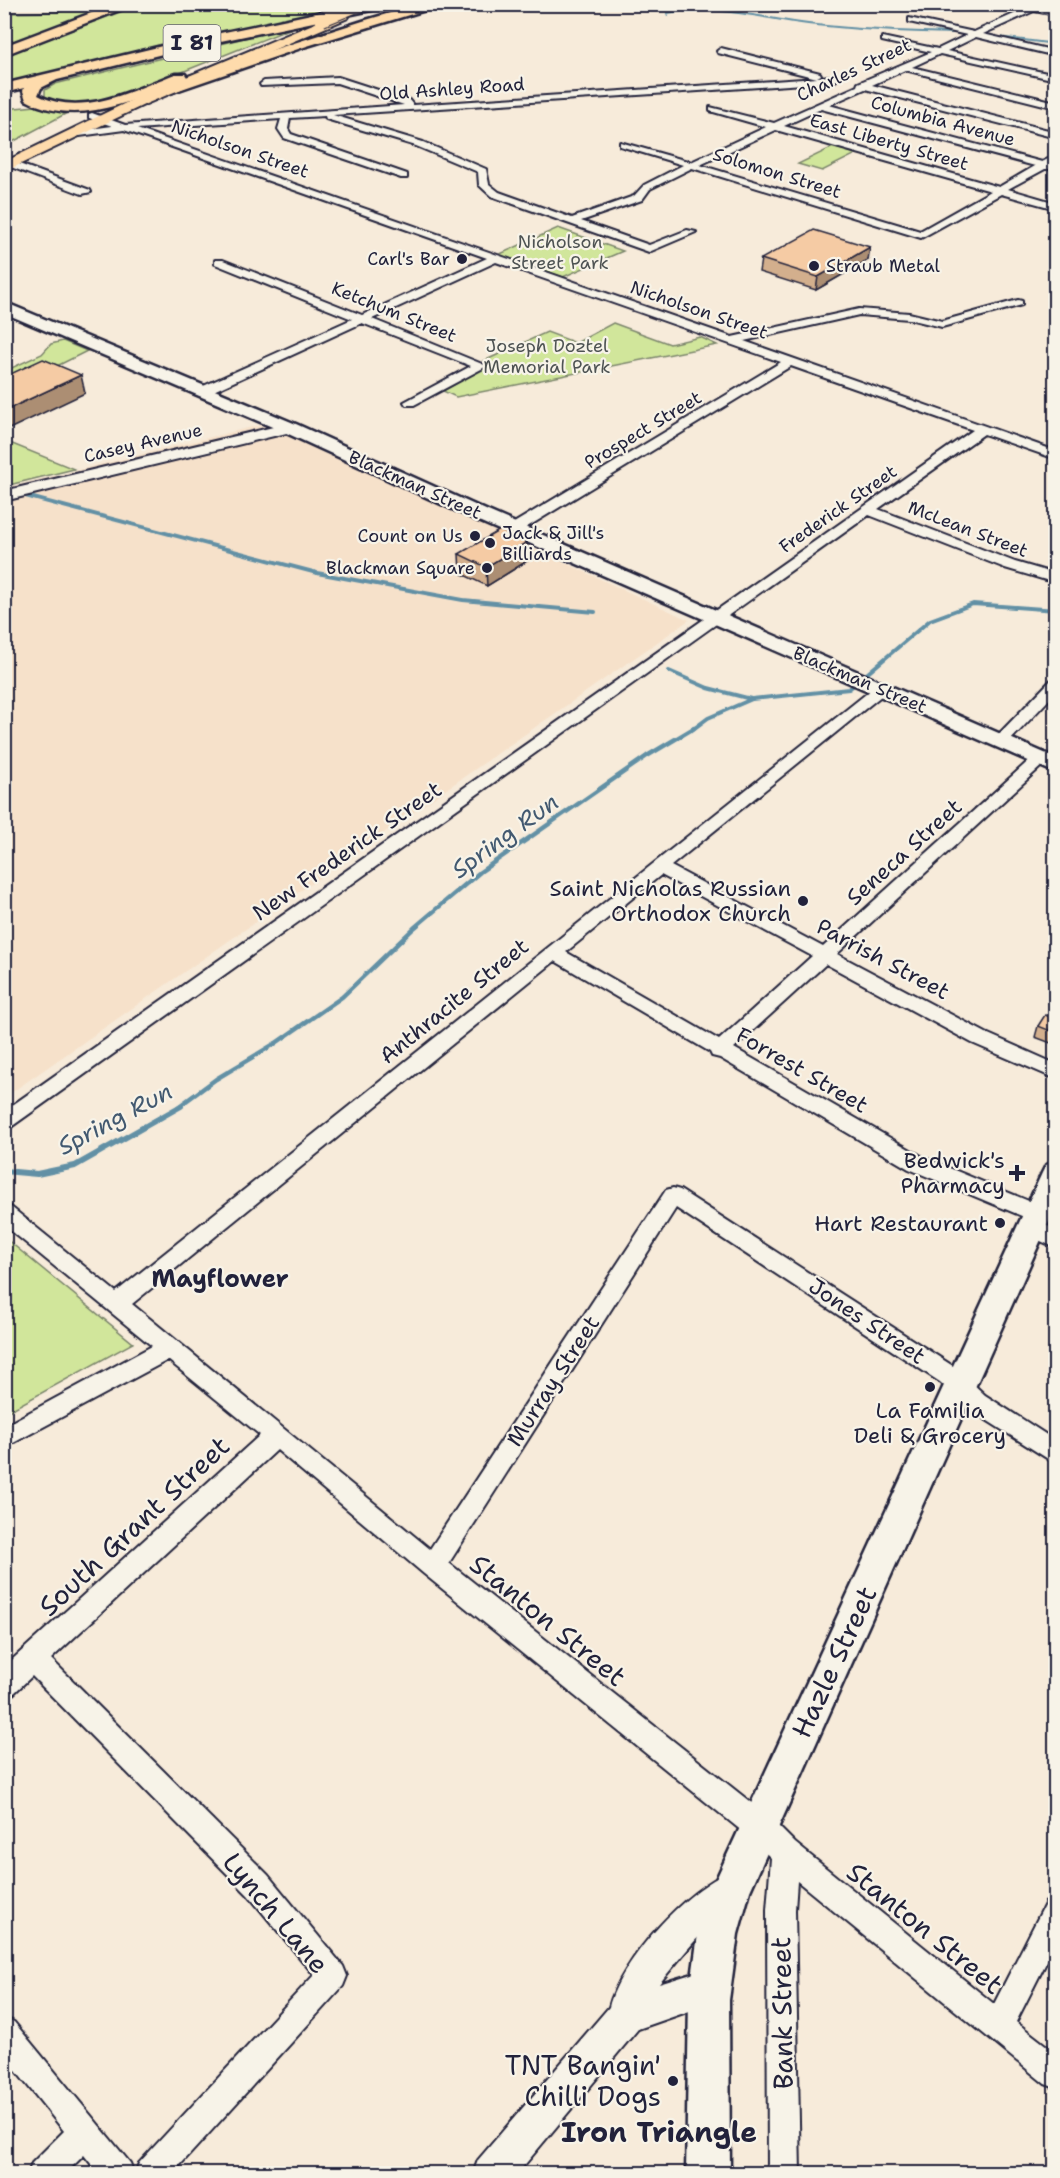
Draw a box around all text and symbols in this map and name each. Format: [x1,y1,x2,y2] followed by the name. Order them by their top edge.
[164,25,220,61] road number: I 81
[793,33,915,107] street label: Charles Street
[379,72,525,106] street label: Old Ashley Road
[868,90,1018,152] street label: Columbia Avenue
[807,108,971,176] street label: East Liberty Street
[168,114,312,184] street label: Nicholson Street
[710,142,844,204] street label: Solomon Street
[511,230,609,275] park label: Nicholson Street Park
[367,247,450,271] place label: Carl's Bar
[455,252,469,266] marker: Carl's Bar
[826,254,941,278] place label: Straub Metal
[807,259,821,273] marker: Straub Metal
[627,275,771,345] street label: Nicholson Street
[328,276,460,348] street label: Ketchum Street
[483,334,611,379] park label: Joseph Doztel Memorial Park
[580,385,706,474] street label: Prospect Street
[82,418,204,468] street label: Casey Avenue
[345,445,485,525] street label: Blackman Street
[774,459,902,559] street label: Frederick Street
[905,495,1032,563] street label: McLean Street
[502,521,604,566] place label: Jack & Jill's Billiards
[358,524,463,548] place label: Count on Us
[468,529,482,543] marker: Count on Us
[483,536,497,550] marker: Jack & Jill's Billiards
[326,556,475,580] place label: Blackman Square
[480,561,494,575] marker: Blackman Square
[790,641,931,719] street label: Blackman Street
[247,775,447,927] street label: New Frederick Street
[445,786,565,886] water label: Spring Run
[840,792,968,912] street label: Seneca Street
[550,874,791,928] place label: Saint Nicholas Russian Orthodox Church
[796,894,810,908] marker: Saint Nicholas Russian Orthodox Church
[811,912,955,1006] street label: Parrish Street
[373,932,535,1070] street label: Anthracite Street
[731,1020,873,1120] street label: Forrest Street
[52,1075,178,1163] water label: Spring Run
[900,1146,1005,1200] place label: Bedwick's Pharmacy
[1010,1166,1024,1180] marker: Bedwick's Pharmacy
[814,1209,988,1238] place label: Hart Restaurant
[993,1216,1007,1230] marker: Hart Restaurant
[151,1263,289,1295] district label: Mayflower
[803,1271,931,1371] street label: Jones Street
[500,1310,606,1452] street label: Murray Street
[923,1380,937,1394] marker: La Familia Deli & Grocery
[854,1396,1006,1450] place label: La Familia Deli & Grocery
[30,1428,238,1624] street label: South Grant Street
[462,1545,634,1695] street label: Stanton Street
[783,1580,885,1744] street label: Hazle Street
[214,1845,338,1981] street label: Lynch Lane
[839,1853,1011,2003] street label: Stanton Street
[762,1936,802,2090] street label: Bank Street
[505,2047,661,2115] place label: TNT Bangin' Chilli Dogs
[666,2074,680,2088] marker: TNT Bangin' Chilli Dogs
[561,2113,757,2151] district label: Iron Triangle

